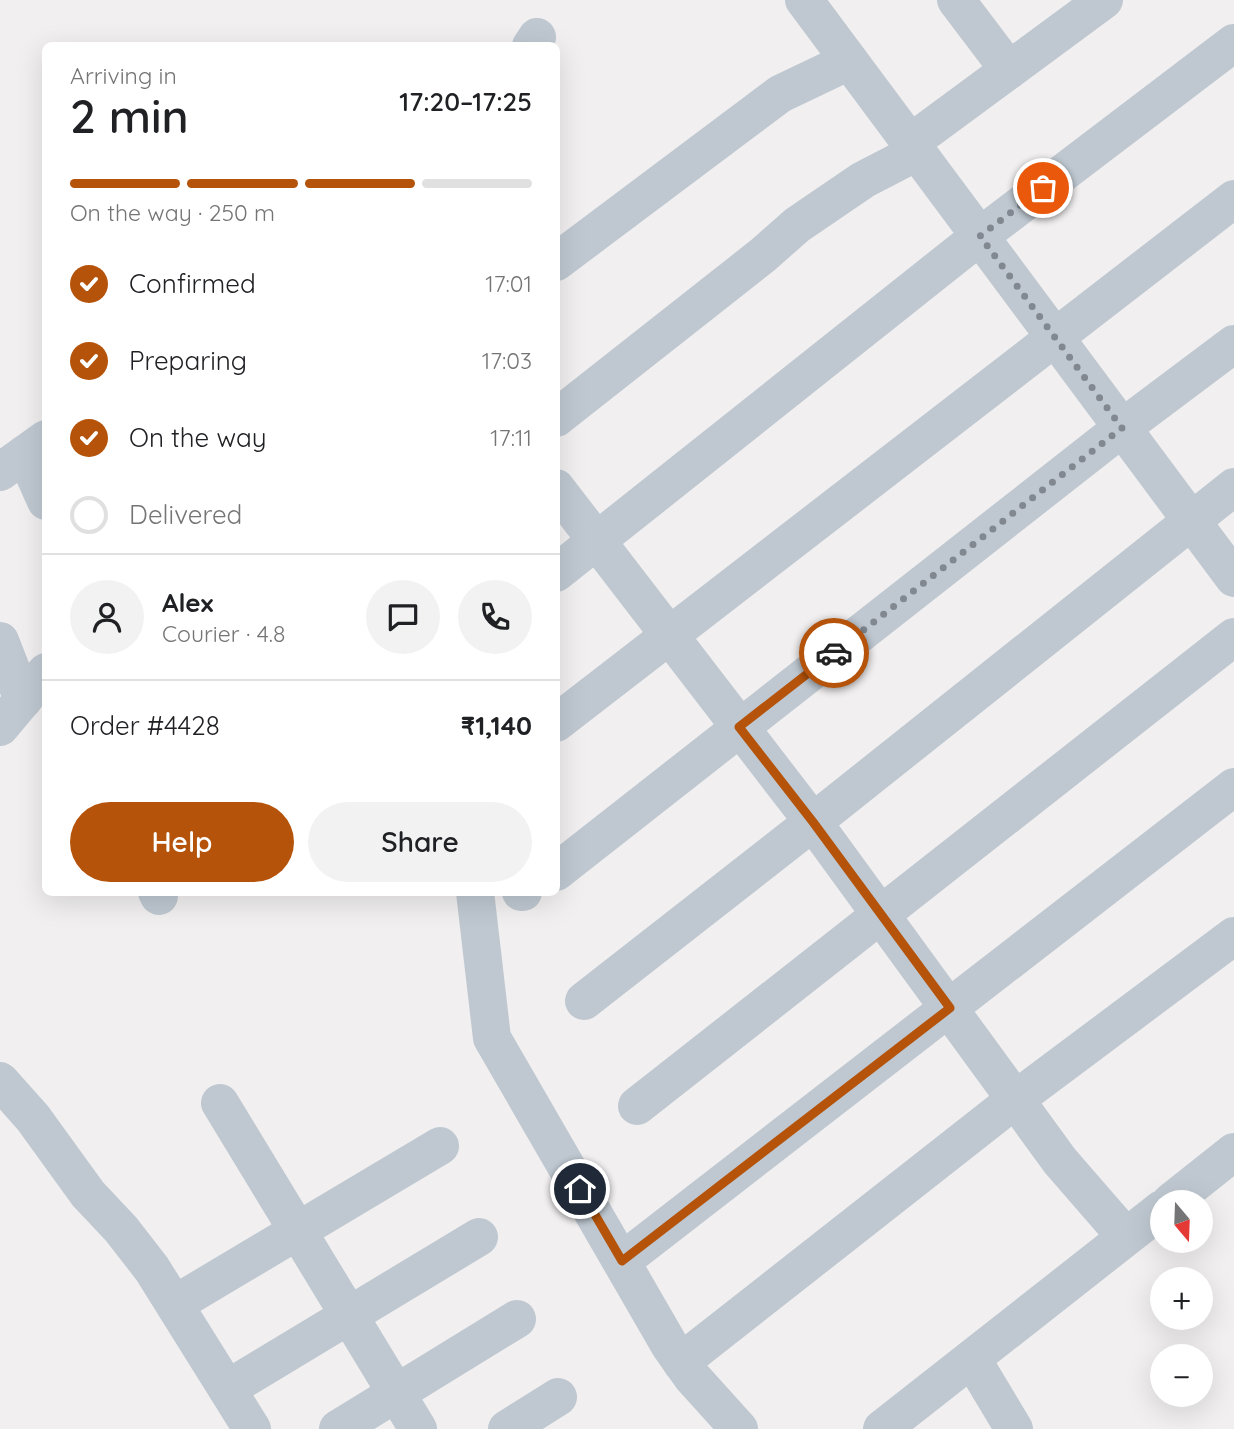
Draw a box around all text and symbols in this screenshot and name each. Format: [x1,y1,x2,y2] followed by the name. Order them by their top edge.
[70,61,177,90] text: Arriving in
[399,85,532,118] text: 17:20–17:25
[70,87,189,145] text: 2 min
[1013,158,1073,218] pin
[1024,169,1062,207] icon: bag
[70,198,275,227] text: On the way · 250 m
[70,265,108,303] icon: check
[129,267,256,300] text: Confirmed
[485,269,532,298] text: 17:01
[70,342,108,380] icon: check
[129,344,247,377] text: Preparing
[482,346,532,375] text: 17:03
[70,419,108,457] icon: check
[129,421,267,454] text: On the way
[490,423,532,452] text: 17:11
[129,498,242,531] text: Delivered
[70,580,144,654] button: person
[366,580,440,654] button: chat
[458,580,532,654] button: phone
[162,586,213,619] text: Alex
[799,618,869,688] courier
[162,619,285,648] text: Courier · 4.8
[815,634,853,672] icon: car
[70,709,220,742] text: Order #4428
[461,709,532,742] text: ₹1,140
[70,802,294,882] button: Help
[308,802,532,882] button: Share
[550,1159,610,1219] pin
[561,1170,599,1208] icon: home
[1150,1190,1213,1253] north arrow
[1150,1190,1213,1407] map controls
[1150,1267,1213,1330] button: +
[1150,1344,1213,1407] button: −

